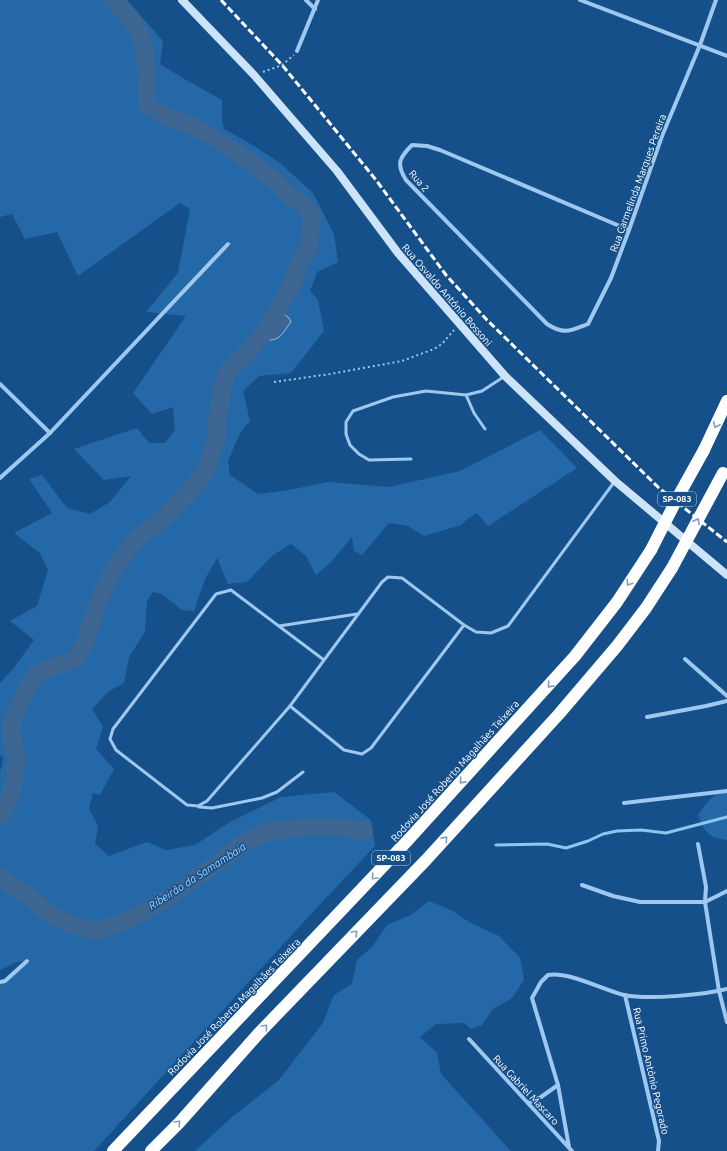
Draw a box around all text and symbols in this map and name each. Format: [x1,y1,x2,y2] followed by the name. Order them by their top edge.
[608,113,668,253] street label: Rua Carmelinda Marques Pereira
[407,168,431,194] street label: Rua 2
[400,242,494,348] street label: Rua Osvaldo Antônio Bossoni
[713,421,721,428] one-way arrow
[658,492,696,506] road number: SP-083
[692,518,700,525] one-way arrow
[627,579,634,586] one-way arrow
[547,680,554,688] one-way arrow
[389,698,521,844] street label: Rodovia José Roberto Magalhães Teixeira
[459,776,467,784] one-way arrow
[440,836,448,844] one-way arrow
[146,840,248,912] water label: Ribeirão da Samambaia
[372,851,410,865] road number: SP-083
[371,872,379,880] one-way arrow
[351,930,358,938] one-way arrow
[165,936,303,1078] street label: Rodovia José Roberto Magalhães Teixeira
[631,1006,671,1136] street label: Rua Primo Antônio Pegorado
[261,1024,268,1032] one-way arrow
[491,1053,561,1127] street label: Rua Gabriel Mascaro
[173,1120,181,1128] one-way arrow

